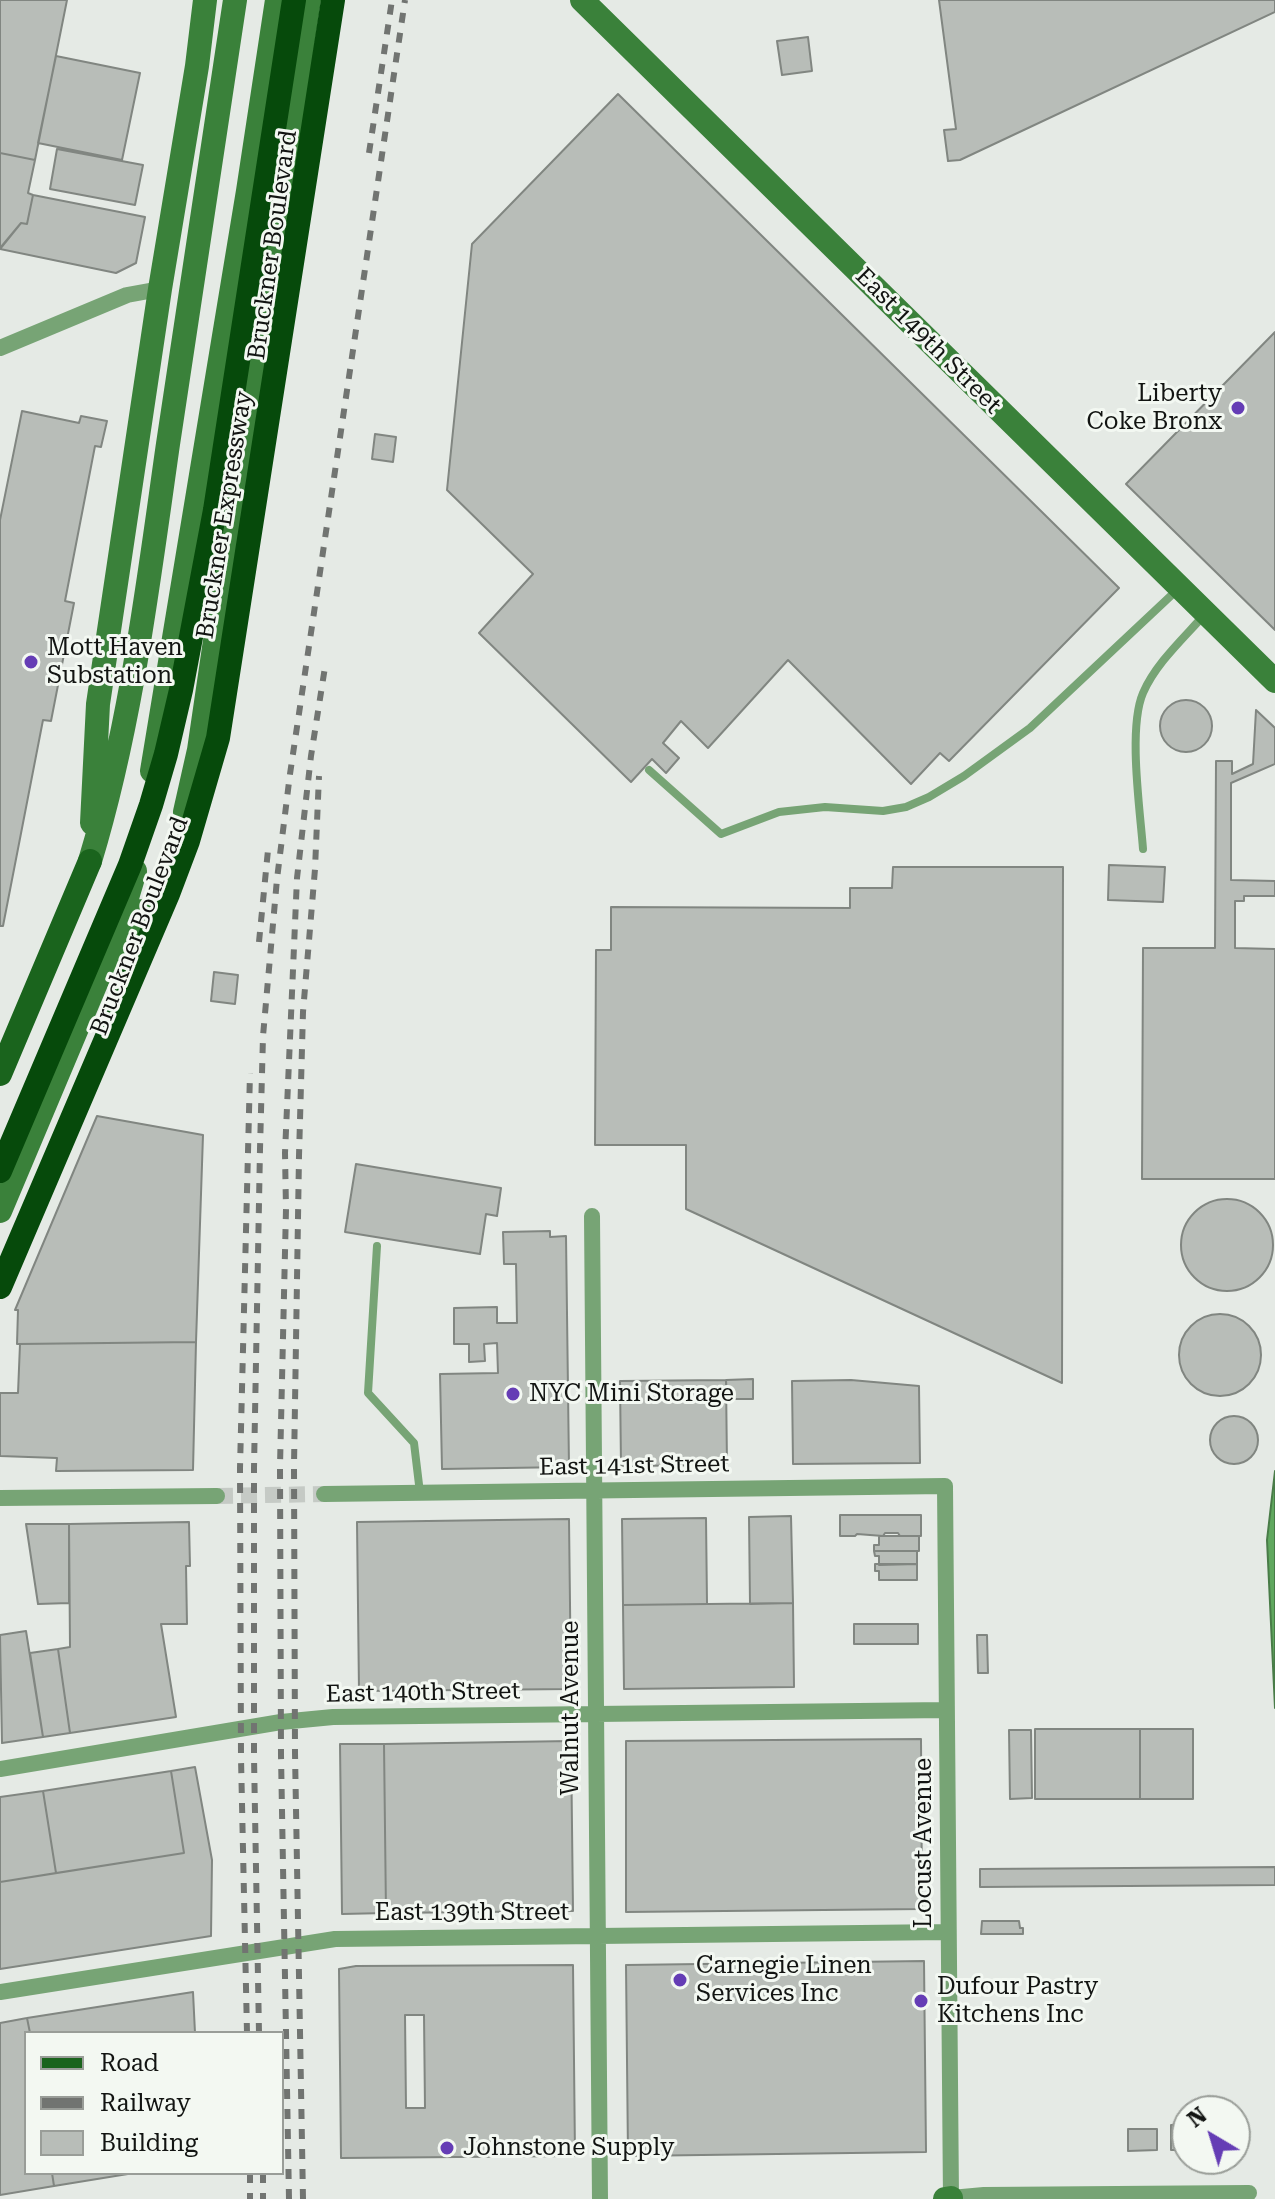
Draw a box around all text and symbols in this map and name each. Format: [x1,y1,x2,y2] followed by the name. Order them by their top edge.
[243,128,303,362] street label: Bruckner Boulevard
[849,262,1007,420] street label: East 149th Street
[1086,380,1222,436] place label: Liberty Coke Bronx
[191,389,259,641] street label: Bruckner Expressway
[1229,399,1247,417] marker: Liberty Coke Bronx
[47,634,183,690] place label: Mott Haven Substation
[22,653,40,671] marker: Mott Haven Substation
[85,813,195,1039] street label: Bruckner Boulevard
[529,1380,734,1408] place label: NYC Mini Storage
[504,1385,522,1403] marker: NYC Mini Storage
[539,1450,729,1482] street label: East 141st Street
[557,1620,585,1796] street label: Walnut Avenue
[325,1677,521,1709] street label: East 140th Street
[910,1758,938,1928] street label: Locust Avenue
[375,1899,569,1927] street label: East 139th Street
[696,1952,872,2008] place label: Carnegie Linen Services Inc
[671,1971,689,1989] marker: Carnegie Linen Services Inc
[937,1973,1098,2029] place label: Dufour Pastry Kitchens Inc
[912,1992,930,2010] marker: Dufour Pastry Kitchens Inc
[24,2031,284,2175] legend
[100,2049,159,2077] text: Road
[100,2089,191,2117] text: Railway
[1171,2095,1251,2175] north arrow
[1183,2102,1212,2132] text: N
[100,2129,198,2157] text: Building
[463,2134,674,2162] place label: Johnstone Supply
[438,2139,456,2157] marker: Johnstone Supply

